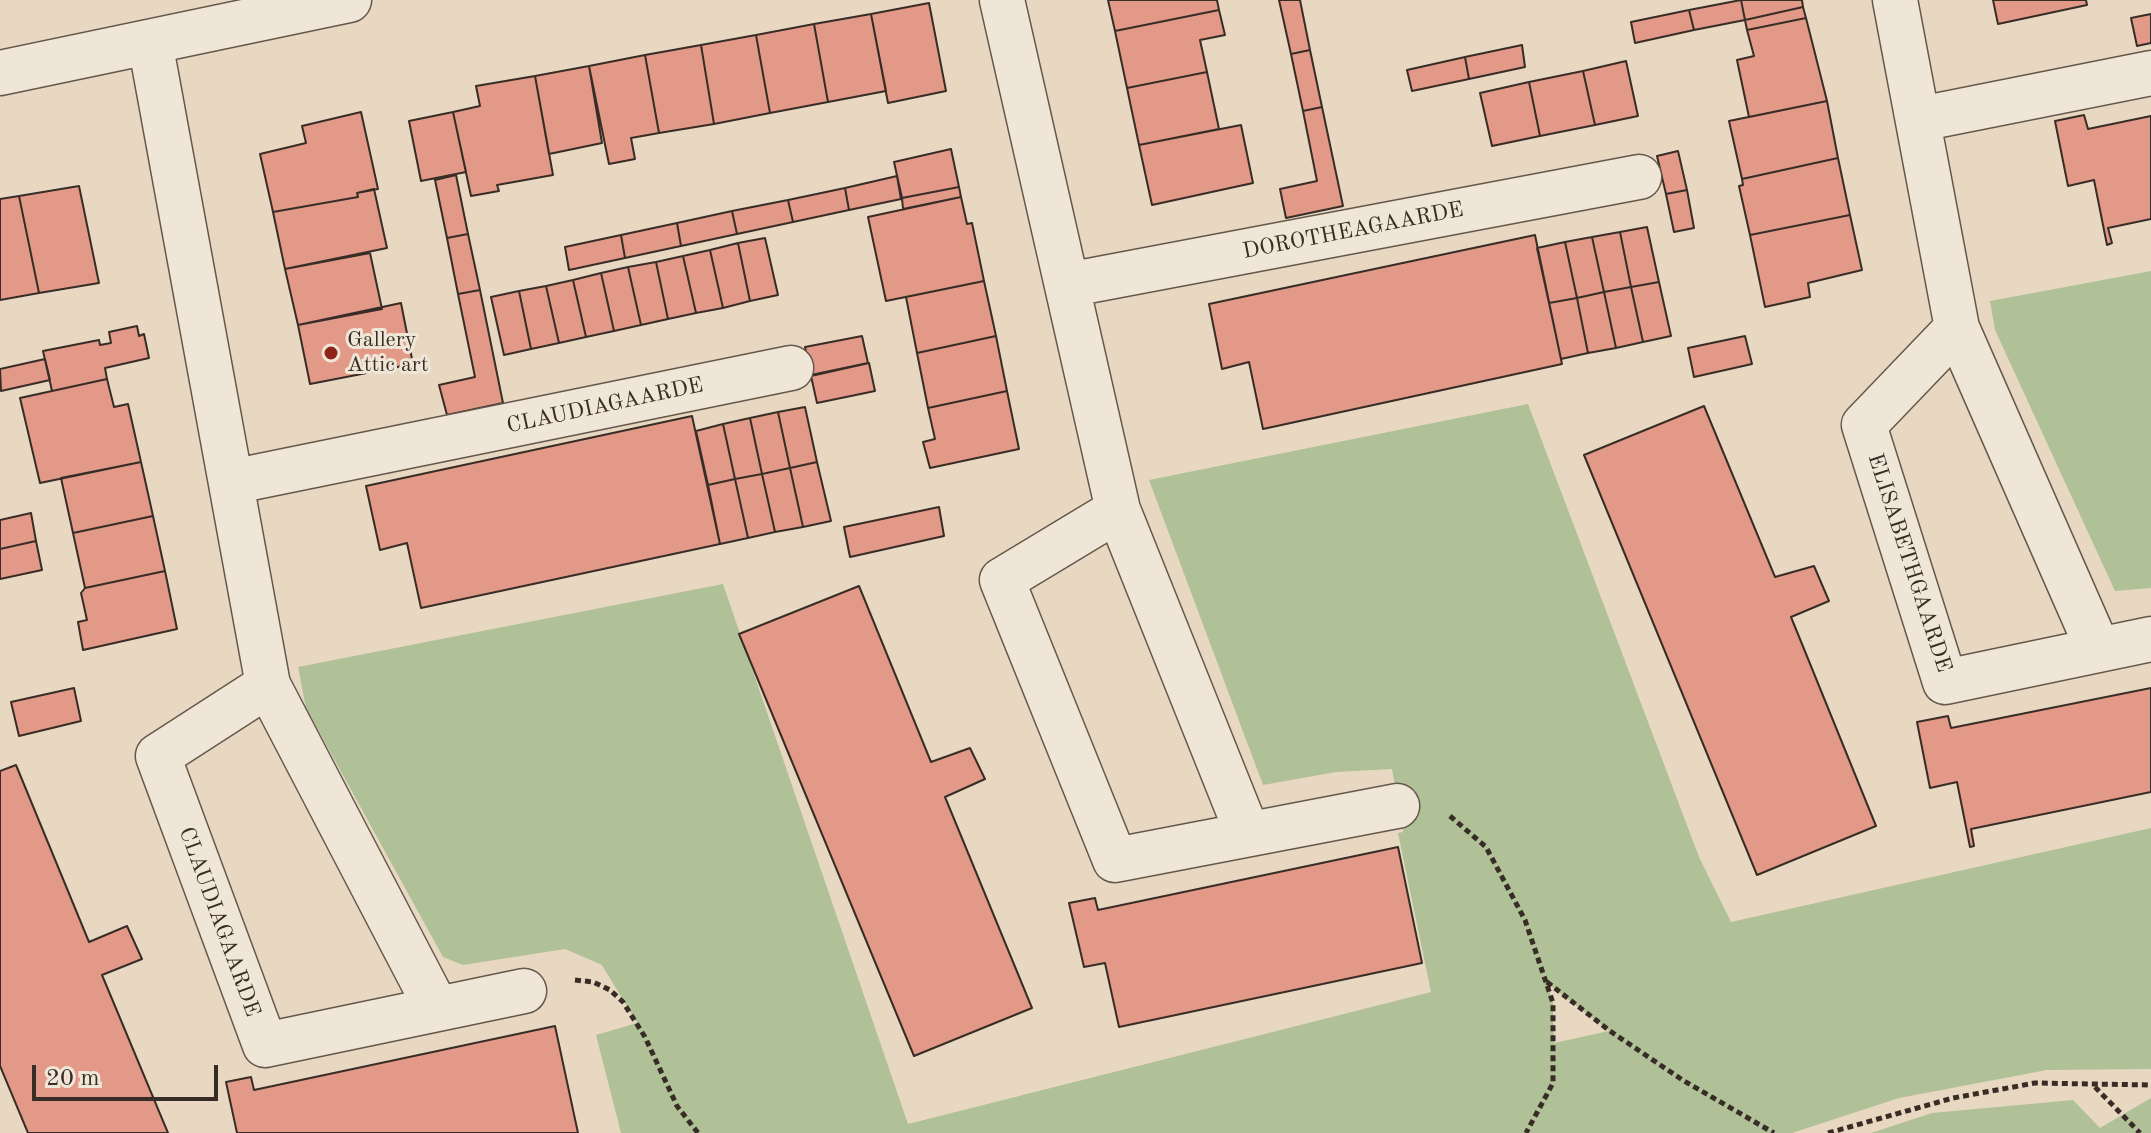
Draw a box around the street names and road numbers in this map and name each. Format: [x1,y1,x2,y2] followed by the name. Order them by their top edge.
[1240,197,1466,265] street label: DOROTHEAGAARDE
[504,372,706,440] street label: CLAUDIAGAARDE
[1861,450,1957,676] street label: ELISABETHGAARDE
[172,823,266,1021] street label: CLAUDIAGAARDE

